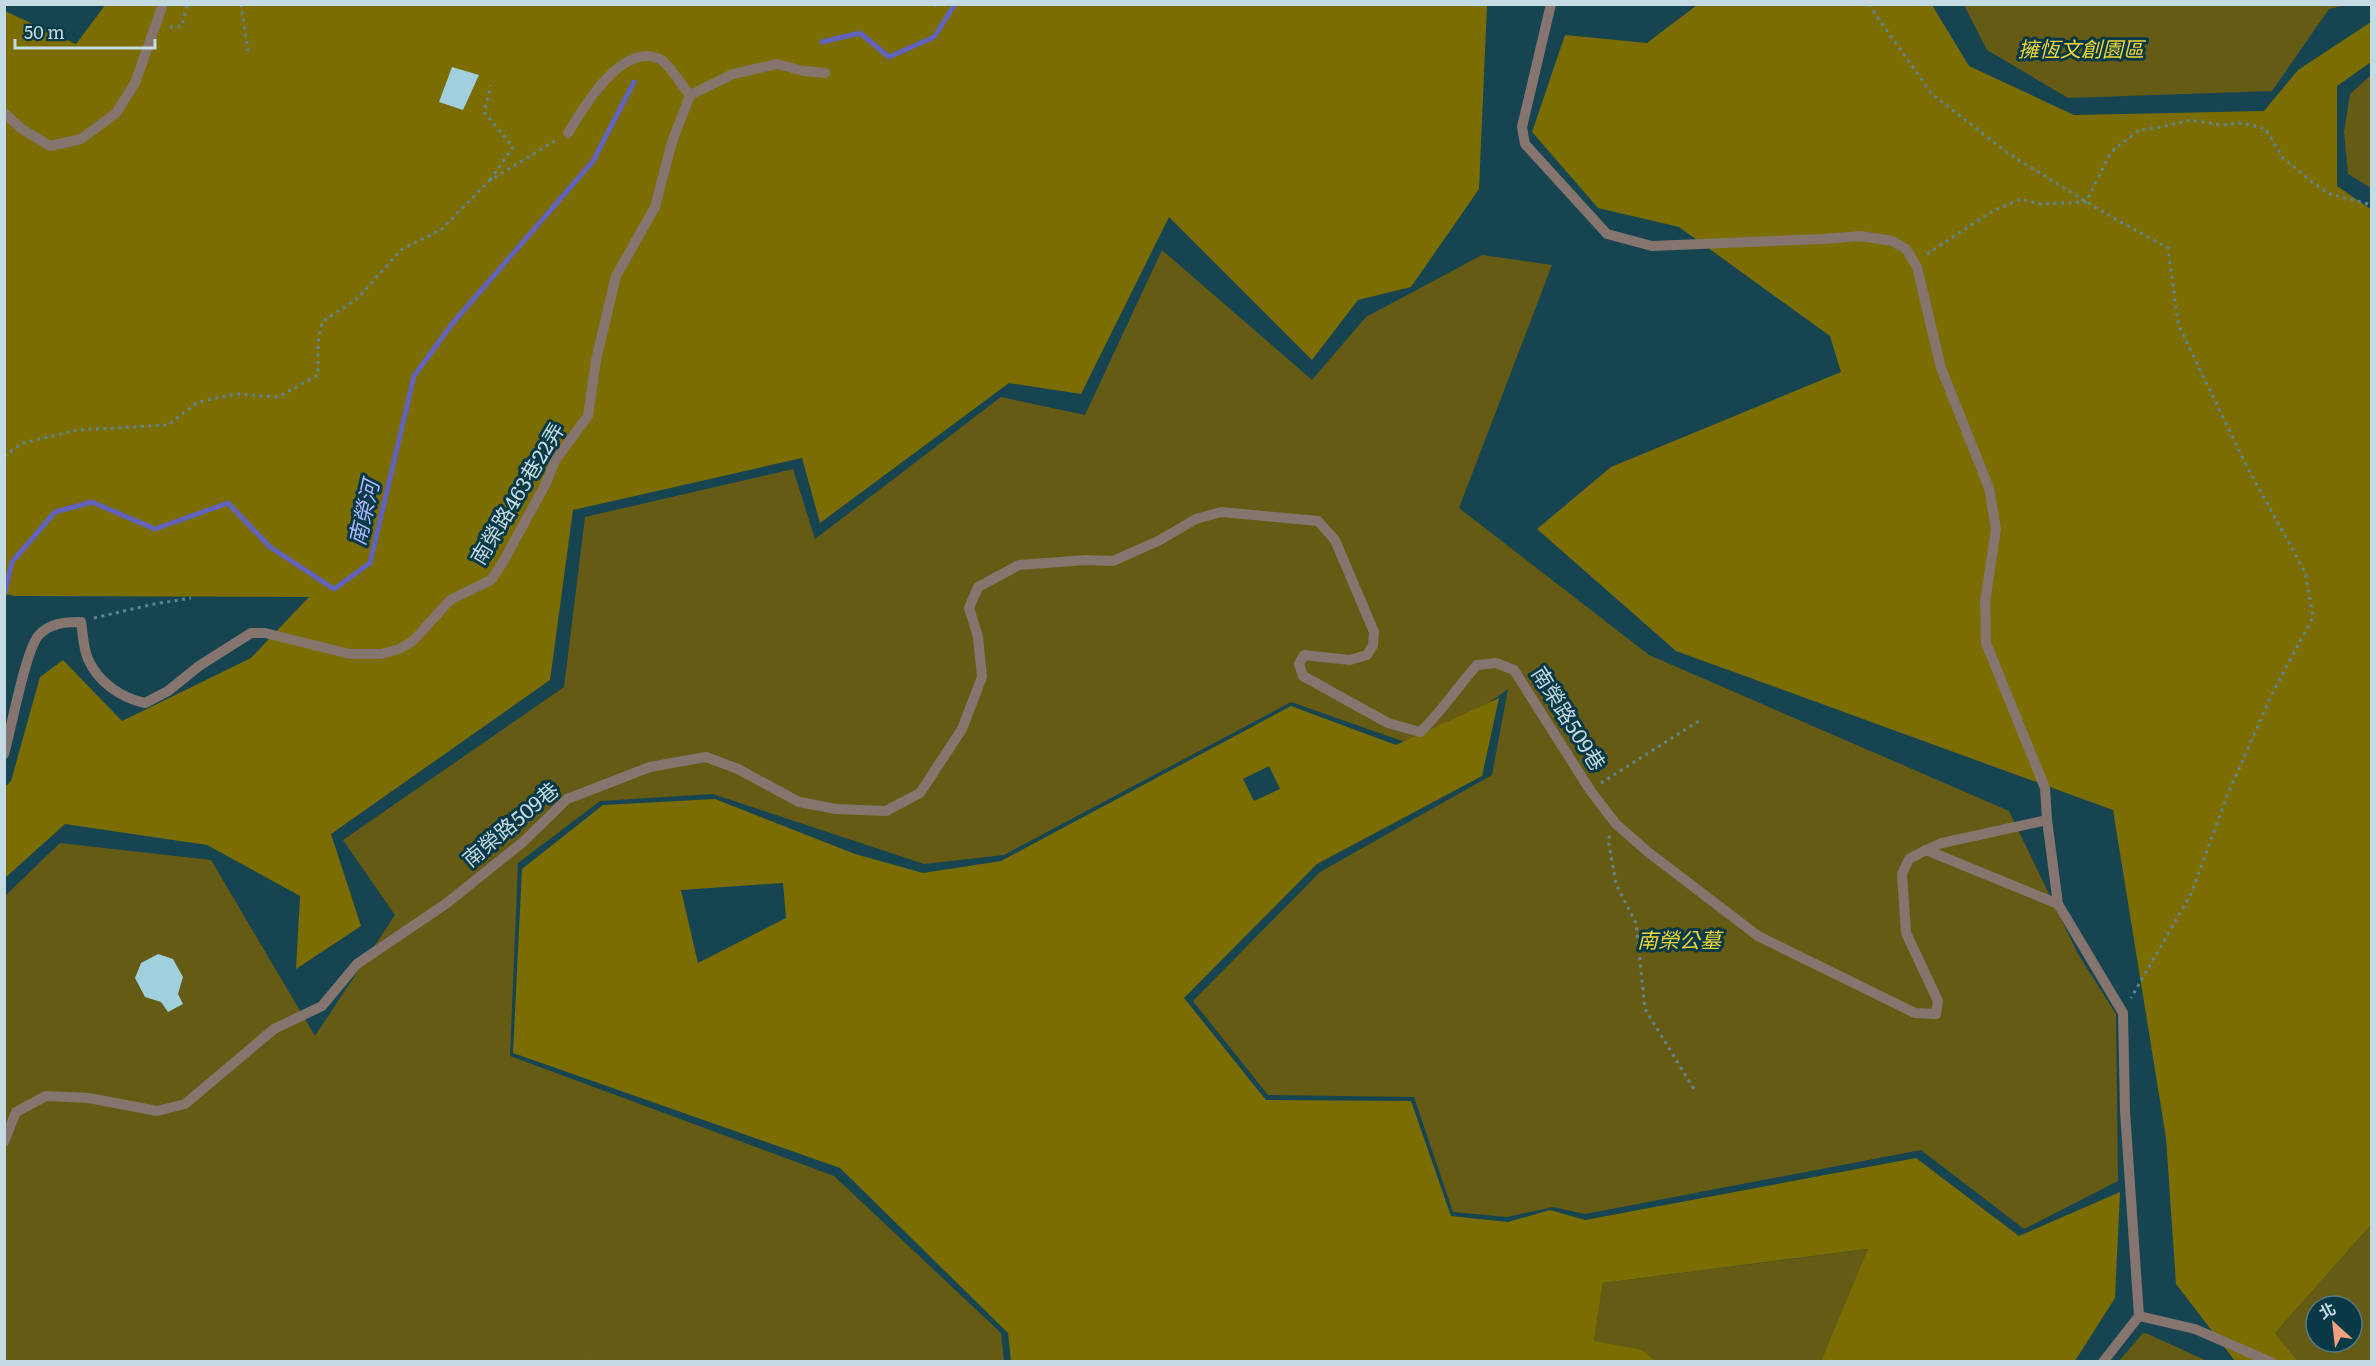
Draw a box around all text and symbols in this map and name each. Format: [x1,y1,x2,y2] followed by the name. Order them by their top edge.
[15,12,154,50] scale bar
[24,18,65,45] text: 50 m
[2018,32,2147,63] park label: 擁恆文創園區
[461,416,570,569] street label: 南榮路463巷22弄
[339,473,387,549] water label: 南榮河
[1526,660,1614,776] street label: 南榮路509巷
[454,773,564,873] street label: 南榮路509巷
[1637,923,1724,954] park label: 南榮公墓
[2304,1294,2364,1354] north arrow
[2314,1295,2339,1324] text: 北

